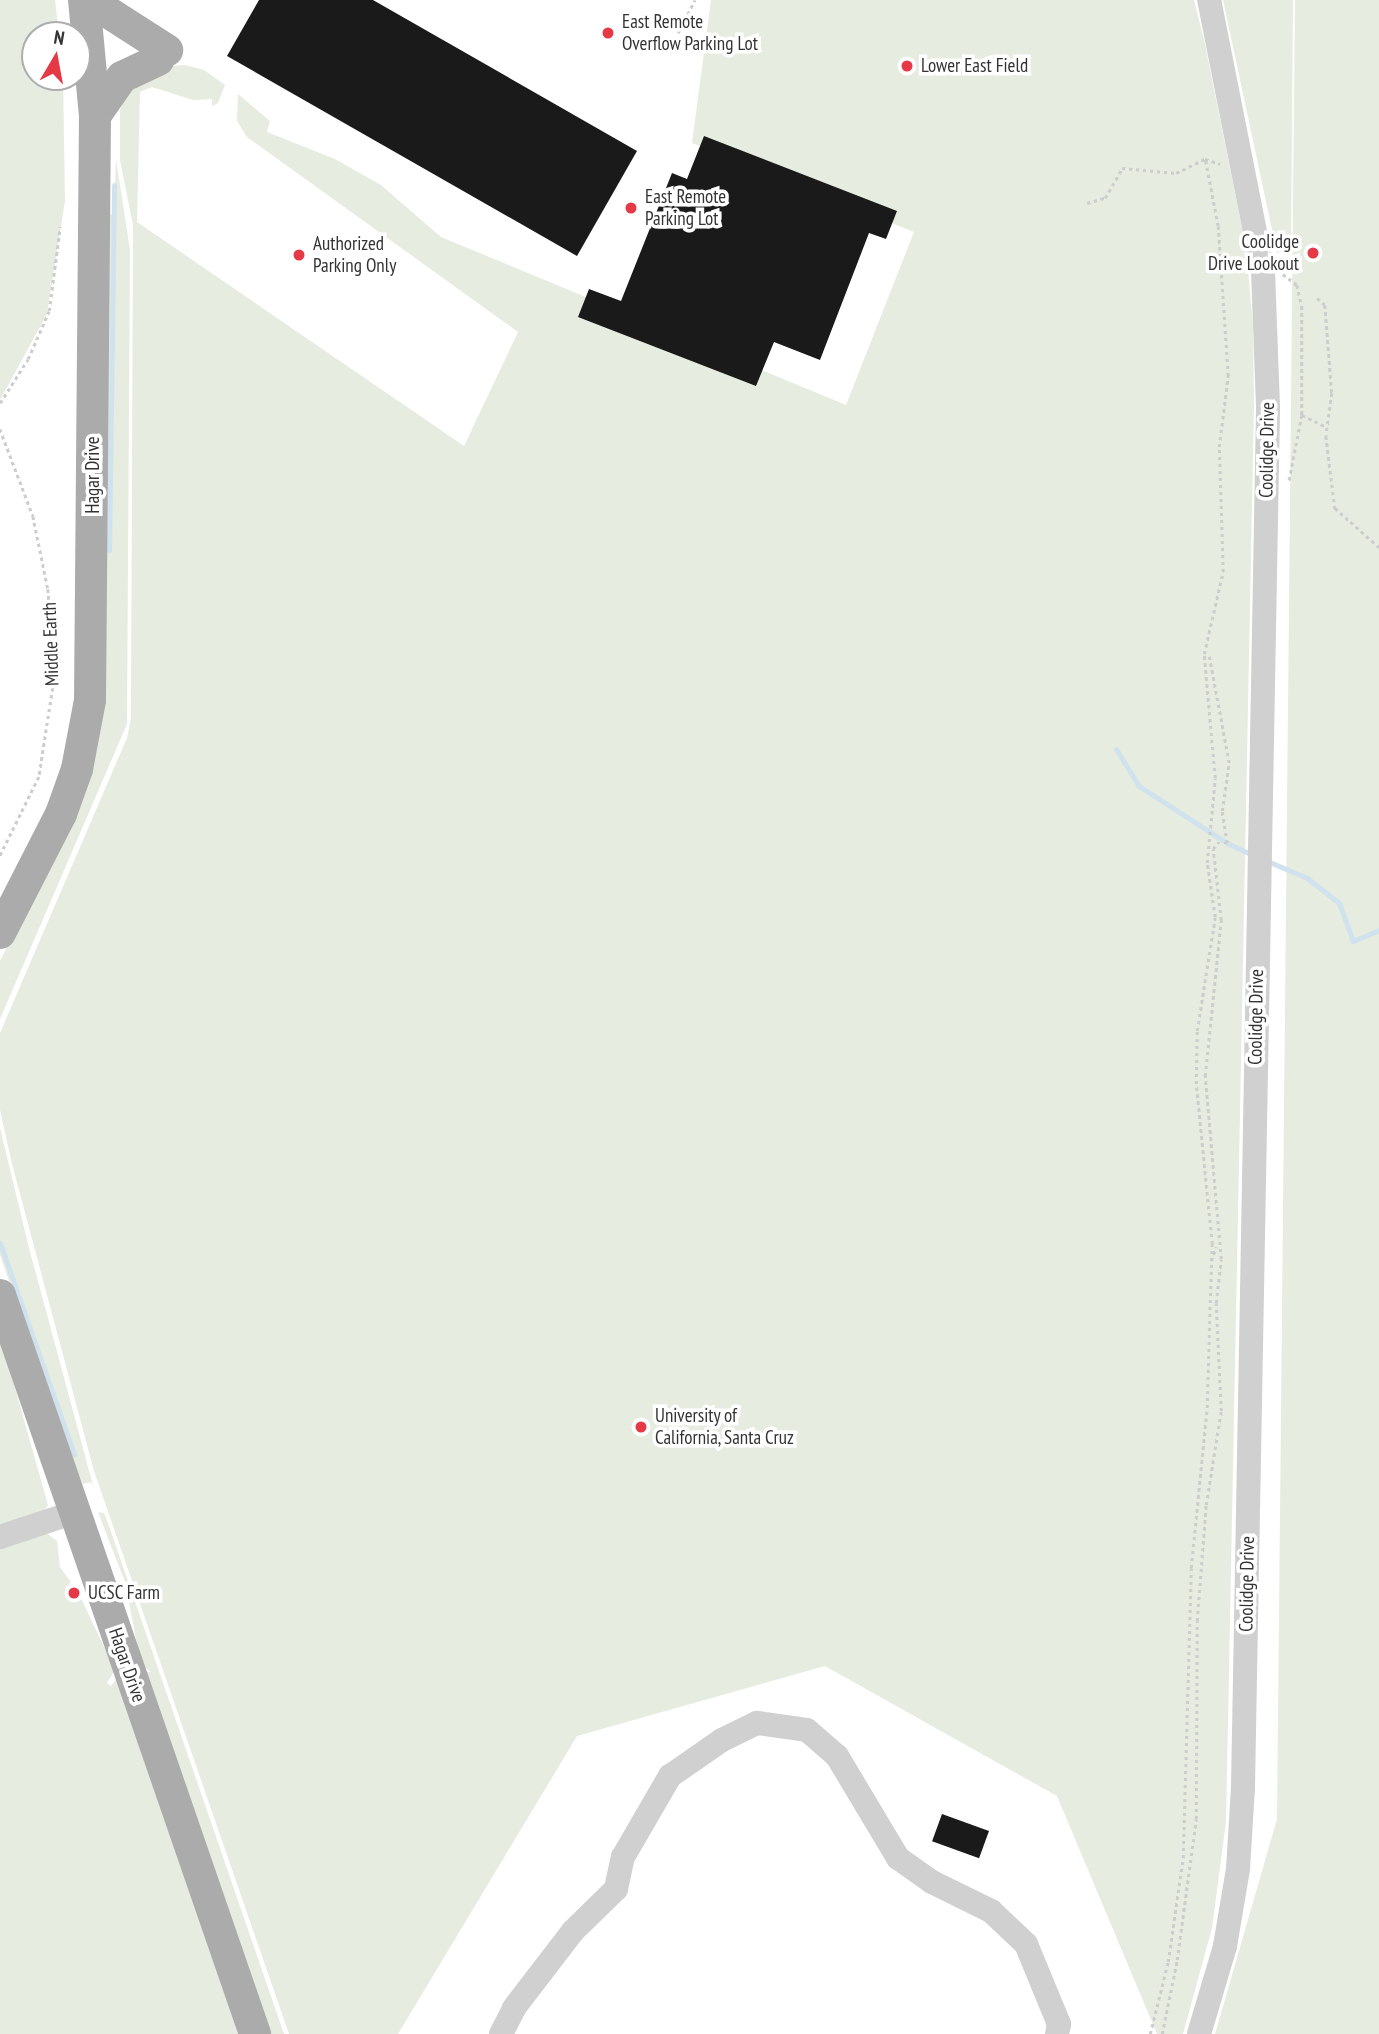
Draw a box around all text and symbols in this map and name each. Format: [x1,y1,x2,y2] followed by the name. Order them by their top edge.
[622,11,758,55] place label: East Remote Overflow Parking Lot
[21,21,91,91] north arrow
[52,25,66,50] text: N
[600,25,616,41] marker: East Remote Overflow Parking Lot
[921,55,1028,77] place label: Lower East Field
[899,58,915,74] marker: Lower East Field
[645,186,726,230] place label: East Remote Parking Lot
[623,200,639,216] marker: East Remote Parking Lot
[1208,231,1299,275] place label: Coolidge Drive Lookout
[313,233,396,277] place label: Authorized Parking Only
[1305,245,1321,261] marker: Coolidge Drive Lookout
[291,247,307,263] marker: Authorized Parking Only
[1255,402,1279,498] street label: Coolidge Drive
[82,436,104,514] street label: Hagar Drive
[38,602,64,686] street label: Middle Earth
[1244,969,1268,1065] street label: Coolidge Drive
[655,1405,795,1449] place label: University of California, Santa Cruz
[633,1419,649,1435] marker: University of California, Santa Cruz
[1235,1536,1259,1632] street label: Coolidge Drive
[88,1582,160,1604] place label: UCSC Farm
[66,1585,82,1601] marker: UCSC Farm
[104,1625,150,1705] street label: Hagar Drive

